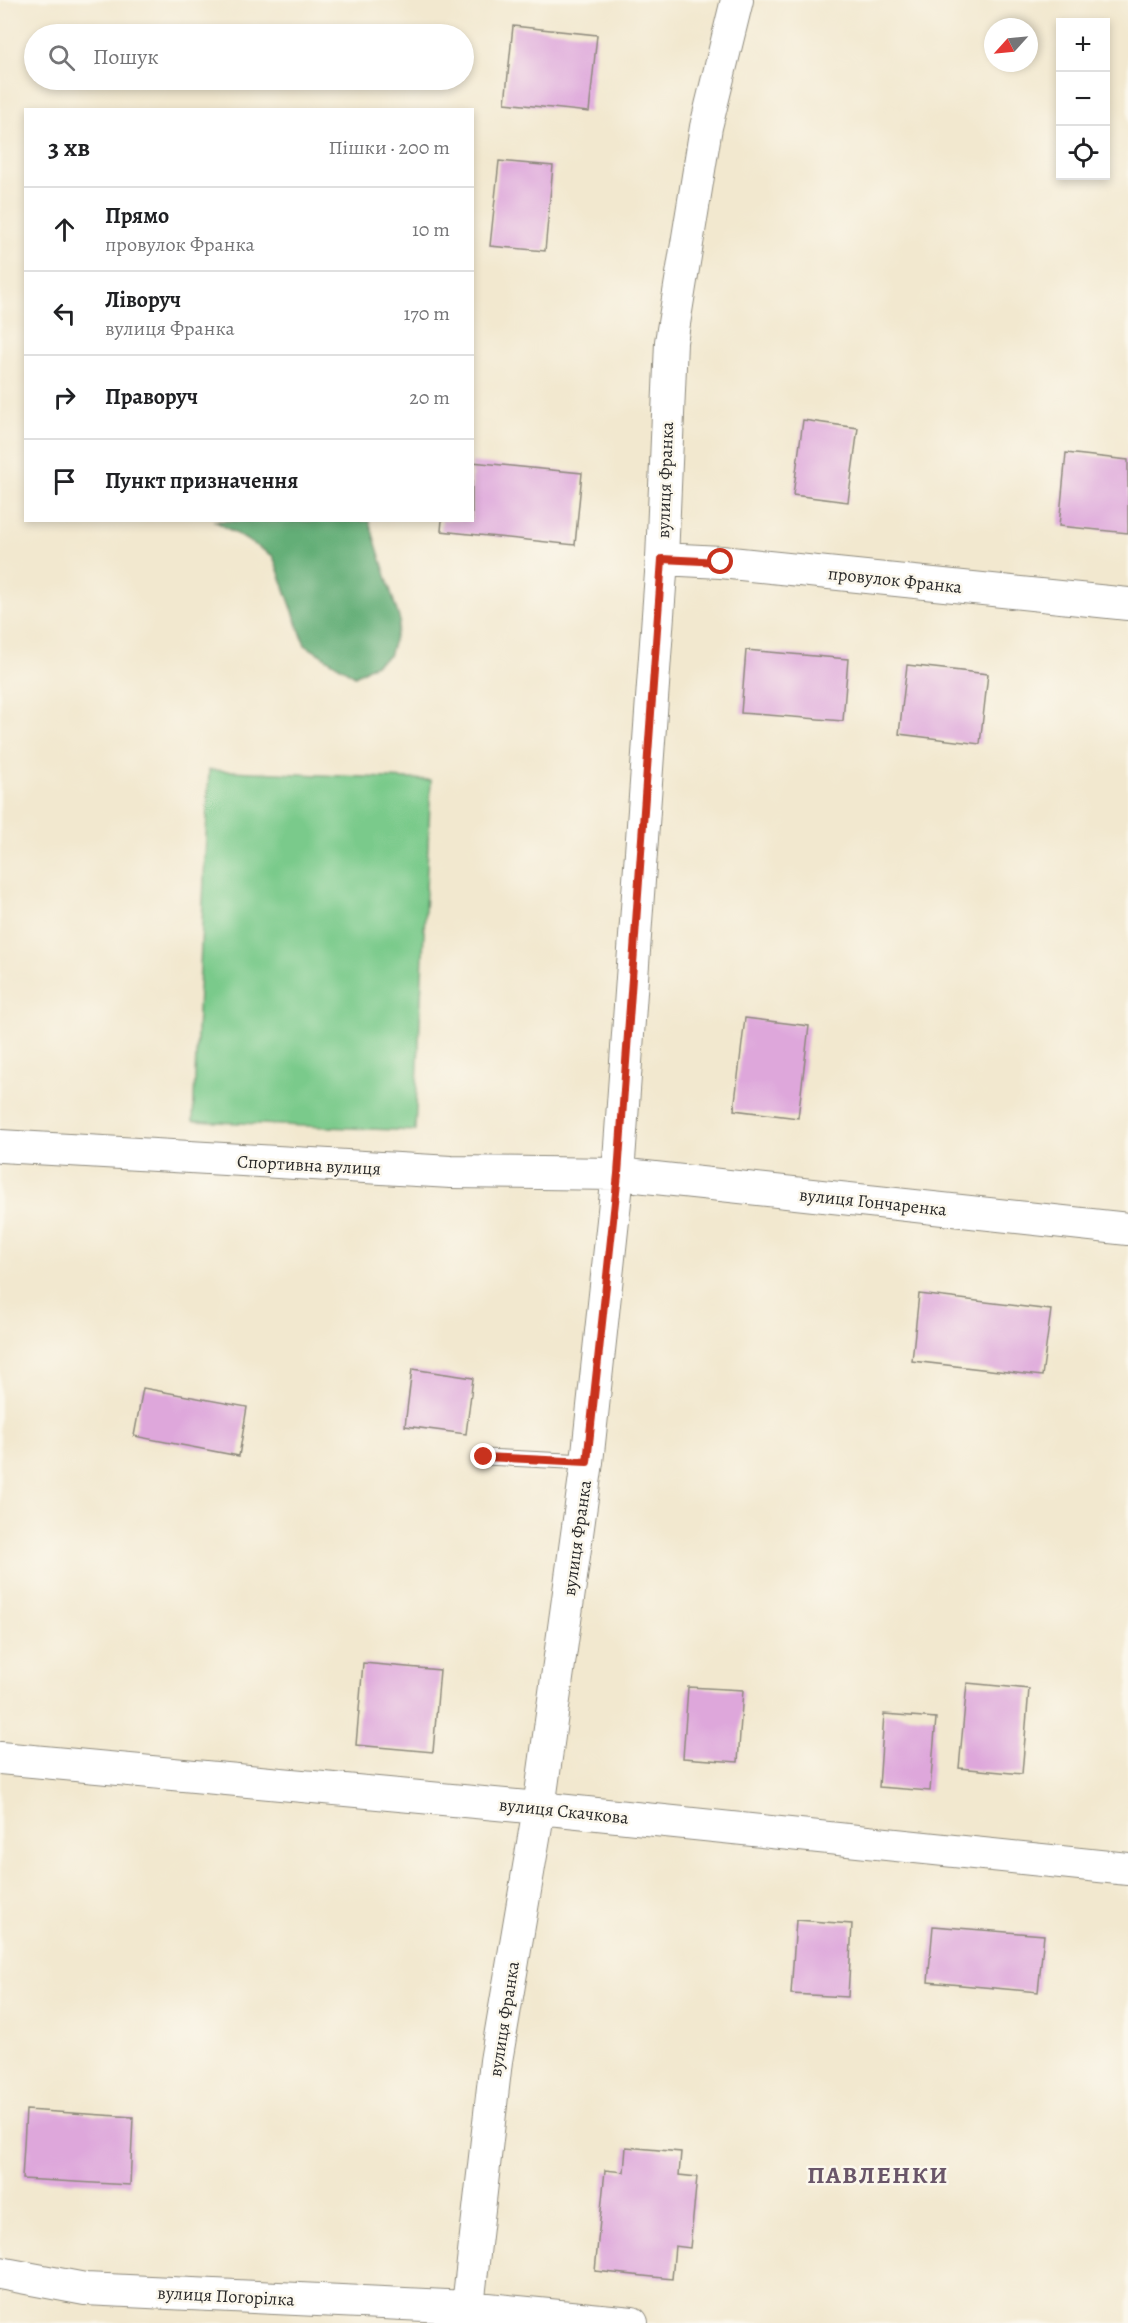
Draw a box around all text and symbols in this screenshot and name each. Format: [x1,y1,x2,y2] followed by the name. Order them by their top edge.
[984,18,1038,72] north arrow
[1056,18,1110,180] map controls
[1056,18,1110,72] button: +
[24,24,474,90] search box
[45,41,78,74] icon: search
[93,42,159,72] text: Пошук
[1056,72,1110,126] button: −
[1056,126,1110,180] button: locate
[48,130,90,165] text: 3 хв
[329,134,450,161] text: Пішки · 200 m
[105,201,169,231] text: Прямо
[48,213,81,246] icon: ahead
[412,216,450,243] text: 10 m
[105,231,255,258] text: провулок Франка
[105,285,181,315] text: Ліворуч
[48,297,81,330] icon: left
[404,300,450,327] text: 170 m
[105,315,235,342] text: вулиця Франка
[48,381,81,414] icon: right
[105,382,198,412] text: Праворуч
[409,384,450,411] text: 20 m
[651,421,679,539] street label: вулиця Франка
[48,465,81,498] icon: arrive
[105,466,298,496] text: Пункт призначення
[707,548,733,574] route start
[827,561,964,599] street label: провулок Франка
[236,1149,382,1181] street label: Спортивна вулиця
[798,1182,949,1222] street label: вулиця Гончаренка
[470,1443,496,1469] route end
[557,1478,597,1597] street label: вулиця Франка
[498,1792,631,1830] street label: вулиця Скачкова
[483,1959,525,2078] street label: вулиця Франка
[807,2159,949,2191] district label: ПАВЛЕНКИ
[157,2280,296,2312] street label: вулиця Погорілка

